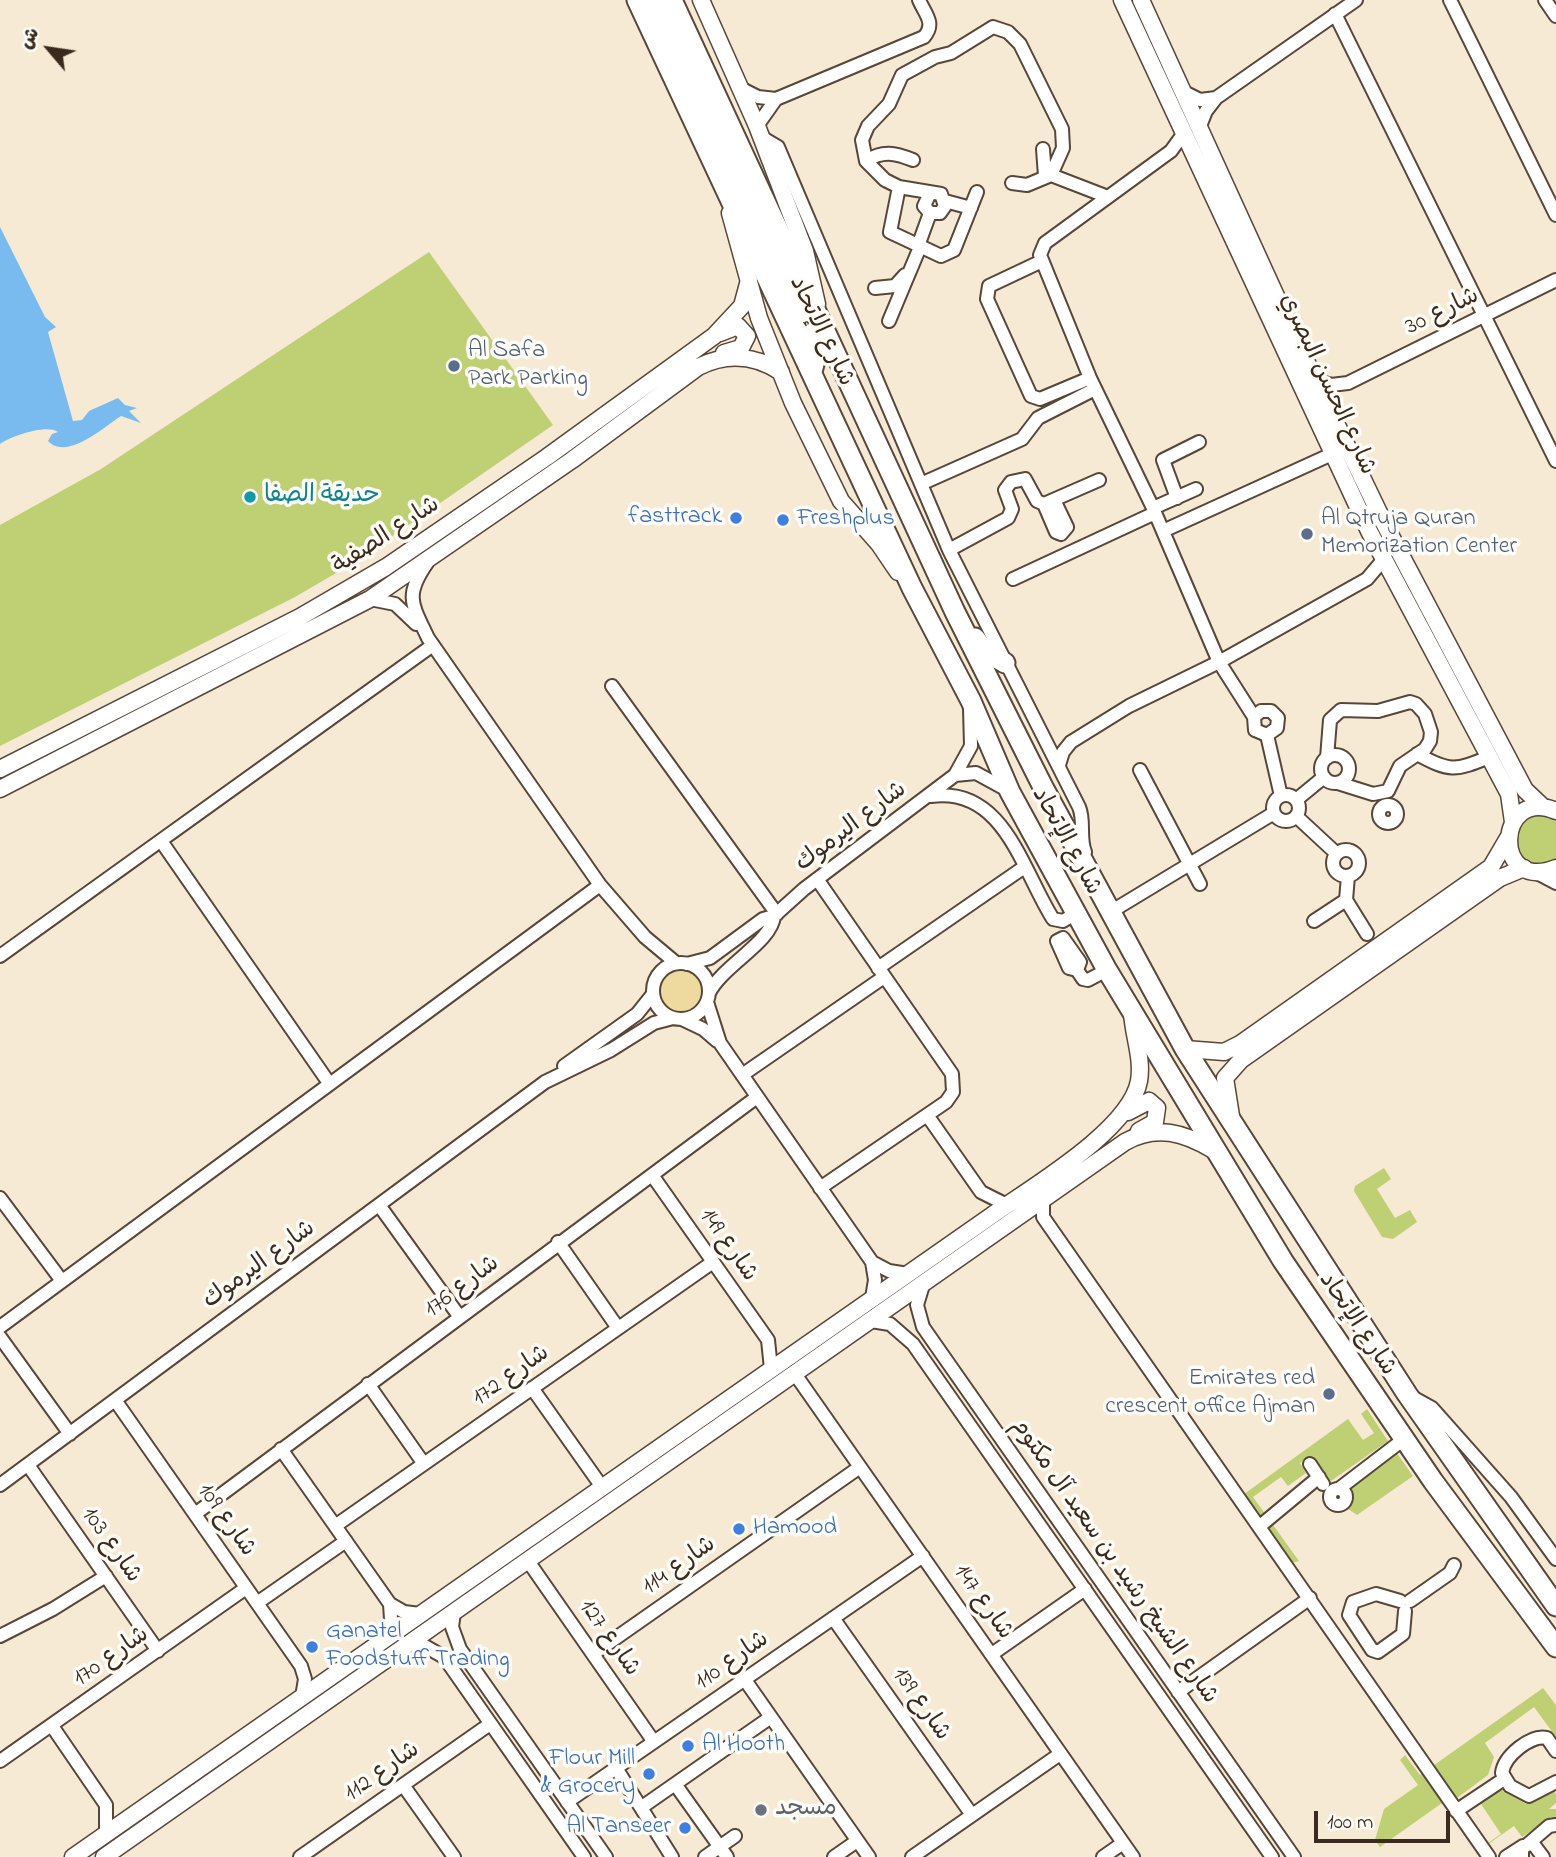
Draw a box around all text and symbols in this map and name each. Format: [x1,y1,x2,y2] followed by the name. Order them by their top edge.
[14,14,84,84] north arrow
[13,23,47,54] text: ش
[781,272,859,392] street label: شارع الإتحاد
[1402,283,1484,343] street label: شارع 30
[1271,290,1381,480] street label: شارع الحسن البصري
[468,338,588,394] place label: Al Safa Park Parking
[446,358,462,374] marker: Al Safa Park Parking
[264,483,380,511] place label: حديقة الصفا
[242,489,258,505] marker: حديقة الصفا
[328,492,446,582] street label: شارع الصفية
[628,504,722,532] place label: fasttrack
[797,506,895,534] place label: Freshplus
[1321,506,1517,562] place label: Al Qtruja Quran Memorization Center
[728,510,744,526] marker: fasttrack
[775,512,791,528] marker: Freshplus
[1299,526,1315,542] marker: Al Qtruja Quran Memorization Center
[791,777,913,879] street label: شارع اليرموك
[1024,783,1106,901] street label: شارع الإتحاد
[691,1204,763,1288] street label: شارع 149
[198,1216,322,1316] street label: شارع اليرموك
[420,1251,506,1325] street label: شارع 176
[1311,1268,1401,1382] street label: شارع الإتحاد
[468,1340,556,1414] street label: شارع 172
[1105,1366,1315,1422] place label: Emirates red crescent office Ajman
[1321,1386,1337,1402] marker: Emirates red crescent office Ajman
[1003,1414,1223,1710] street label: شارع الشيخ رشيد بن سعيد آل مكتوم
[189,1479,261,1563] street label: شارع 109
[74,1503,146,1589] street label: شارع 103
[753,1515,837,1543] place label: Hamood
[731,1521,747,1537] marker: Hamood
[638,1531,722,1603] street label: شارع 114
[946,1560,1018,1646] street label: شارع 147
[571,1595,645,1683] street label: شارع 127
[326,1619,510,1675] place label: Ganatel Foodstuff Trading
[69,1622,155,1694] street label: شارع 170
[691,1626,775,1698] street label: شارع 110
[304,1639,320,1655] marker: Ganatel Foodstuff Trading
[884,1663,956,1747] street label: شارع 139
[702,1732,785,1760] place label: Al Hooth
[340,1737,426,1809] street label: شارع 112
[680,1738,696,1754] marker: Al Hooth
[541,1746,635,1802] place label: Flour Mill & Grocery
[641,1766,657,1782] marker: Flour Mill & Grocery
[775,1796,837,1824] place label: مسجد
[1318,1798,1454,1842] scale bar
[753,1802,769,1818] marker: مسجد
[1327,1808,1373,1838] text: 100 m
[566,1814,671,1842] place label: Al Tanseer
[677,1820,693,1836] marker: Al Tanseer

